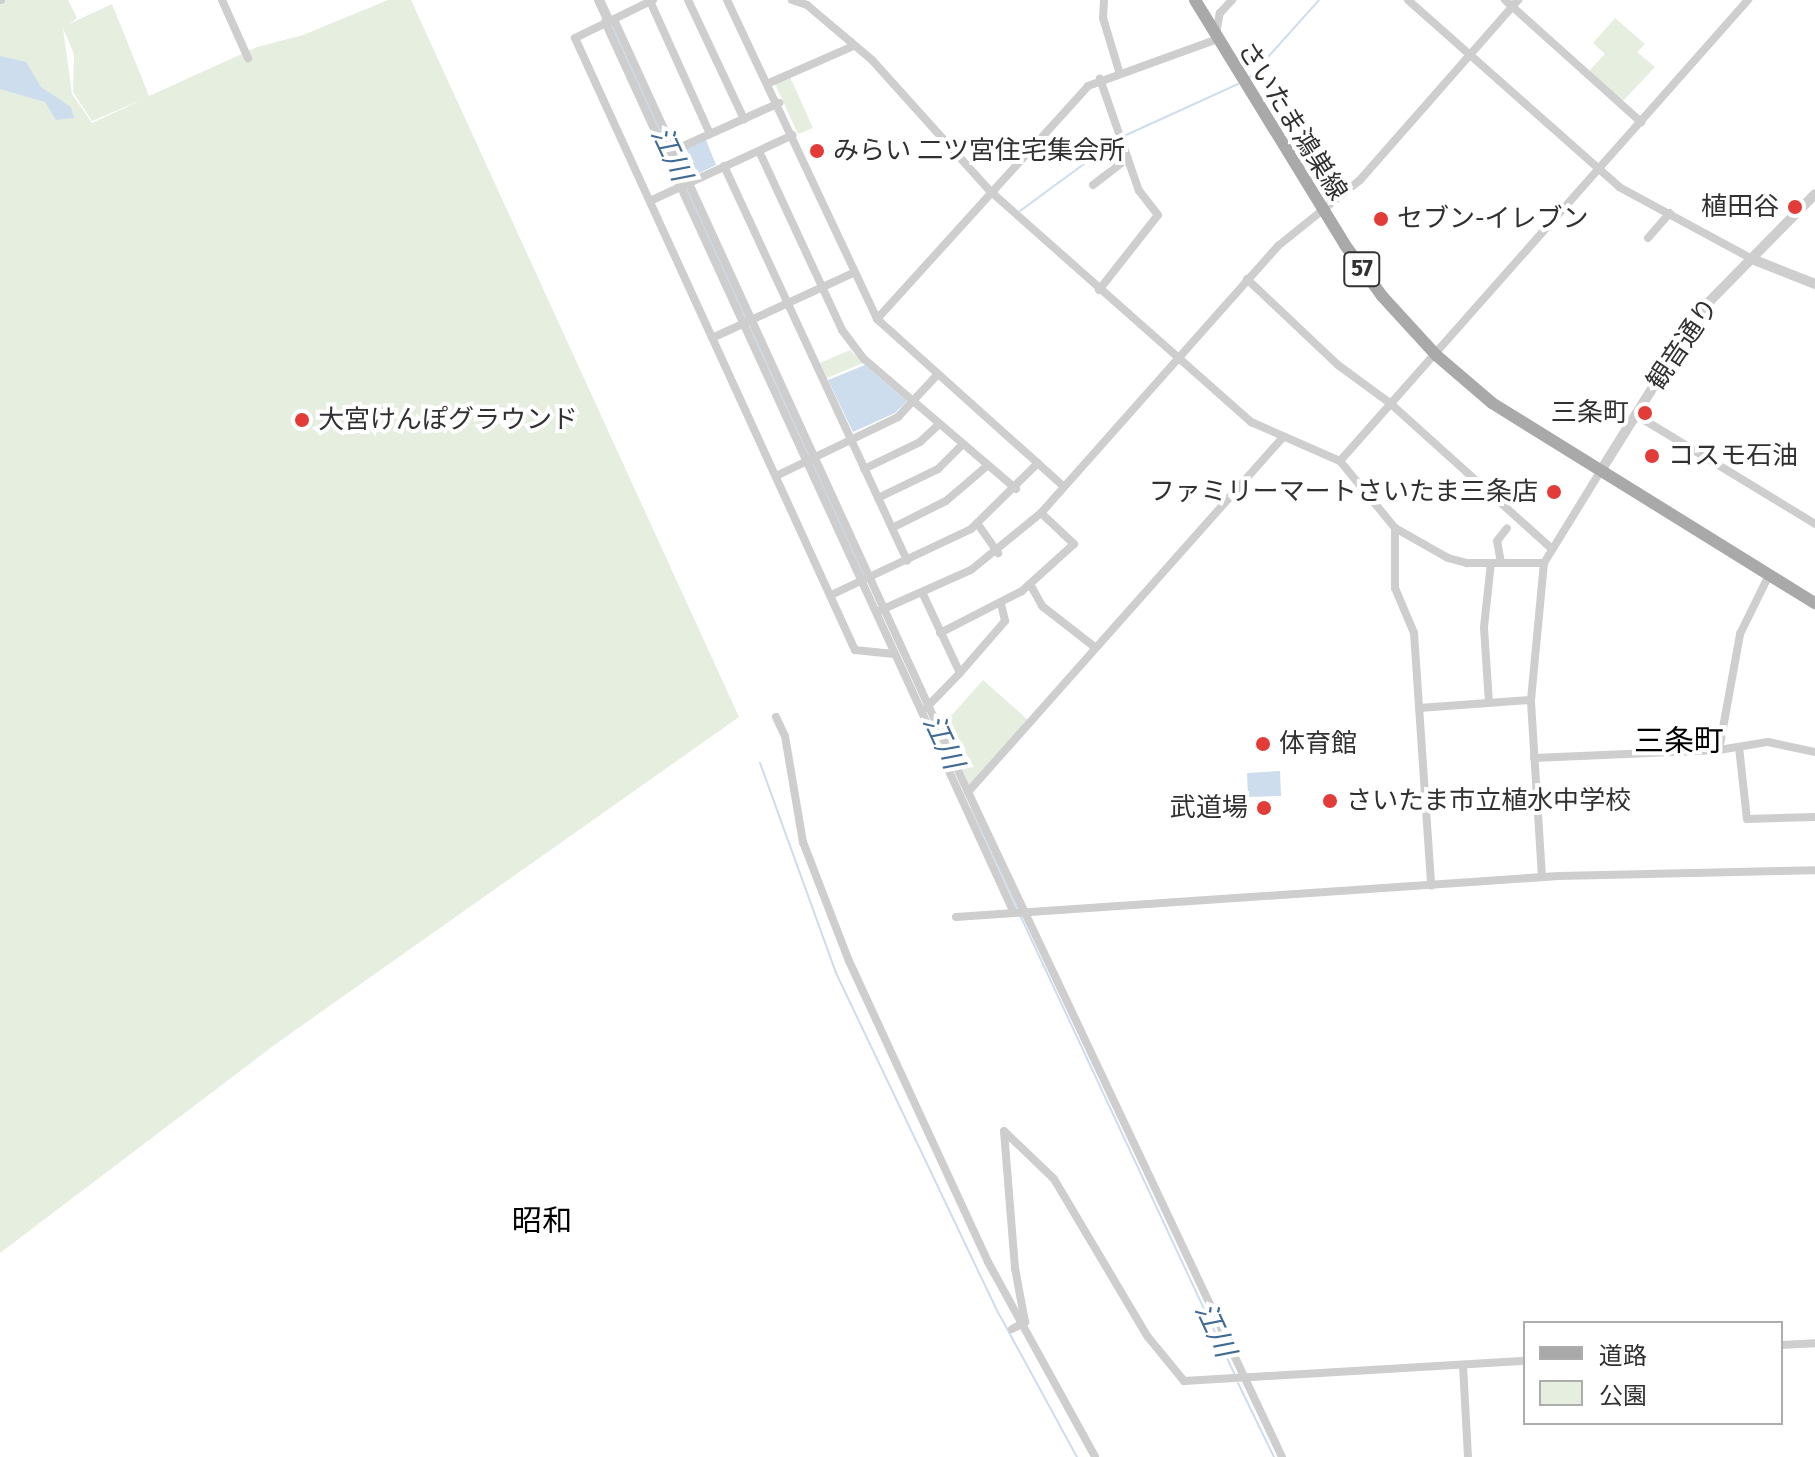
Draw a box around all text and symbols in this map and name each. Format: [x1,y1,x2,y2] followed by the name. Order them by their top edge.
[1231,36,1353,206] street label: さいたま鴻巣線
[644,122,698,186] water label: 江川
[833,135,1125,167] place label: みらい 二ツ宮住宅集会所
[808,142,826,160] marker: みらい 二ツ宮住宅集会所
[1701,191,1779,223] place label: 植田谷
[1786,198,1804,216] marker: 植田谷
[1397,203,1589,235] place label: セブン-イレブン
[1372,210,1390,228] marker: セブン-イレブン
[1342,249,1382,289] road number: 57
[1641,292,1725,396] street label: 観音通り
[1551,397,1629,429] place label: 三条町
[318,404,578,436] place label: 大宮けんぽグラウンド
[1636,404,1654,422] marker: 三条町
[293,411,311,429] marker: 大宮けんぽグラウンド
[1668,440,1798,472] place label: コスモ石油
[1643,447,1661,465] marker: コスモ石油
[1148,476,1538,508] place label: ファミリーマートさいたま三条店
[1545,483,1563,501] marker: ファミリーマートさいたま三条店
[916,710,970,774] water label: 江川
[1634,723,1724,759] district label: 三条町
[1279,728,1357,760] place label: 体育館
[1254,735,1272,753] marker: 体育館
[1346,785,1632,817] place label: さいたま市立植水中学校
[1170,792,1248,824] place label: 武道場
[1321,792,1339,810] marker: さいたま市立植水中学校
[1255,799,1273,817] marker: 武道場
[512,1203,572,1239] district label: 昭和
[1188,1298,1242,1362] water label: 江川
[1523,1321,1783,1425] legend
[1599,1342,1647,1370] text: 道路
[1599,1382,1647,1410] text: 公園

